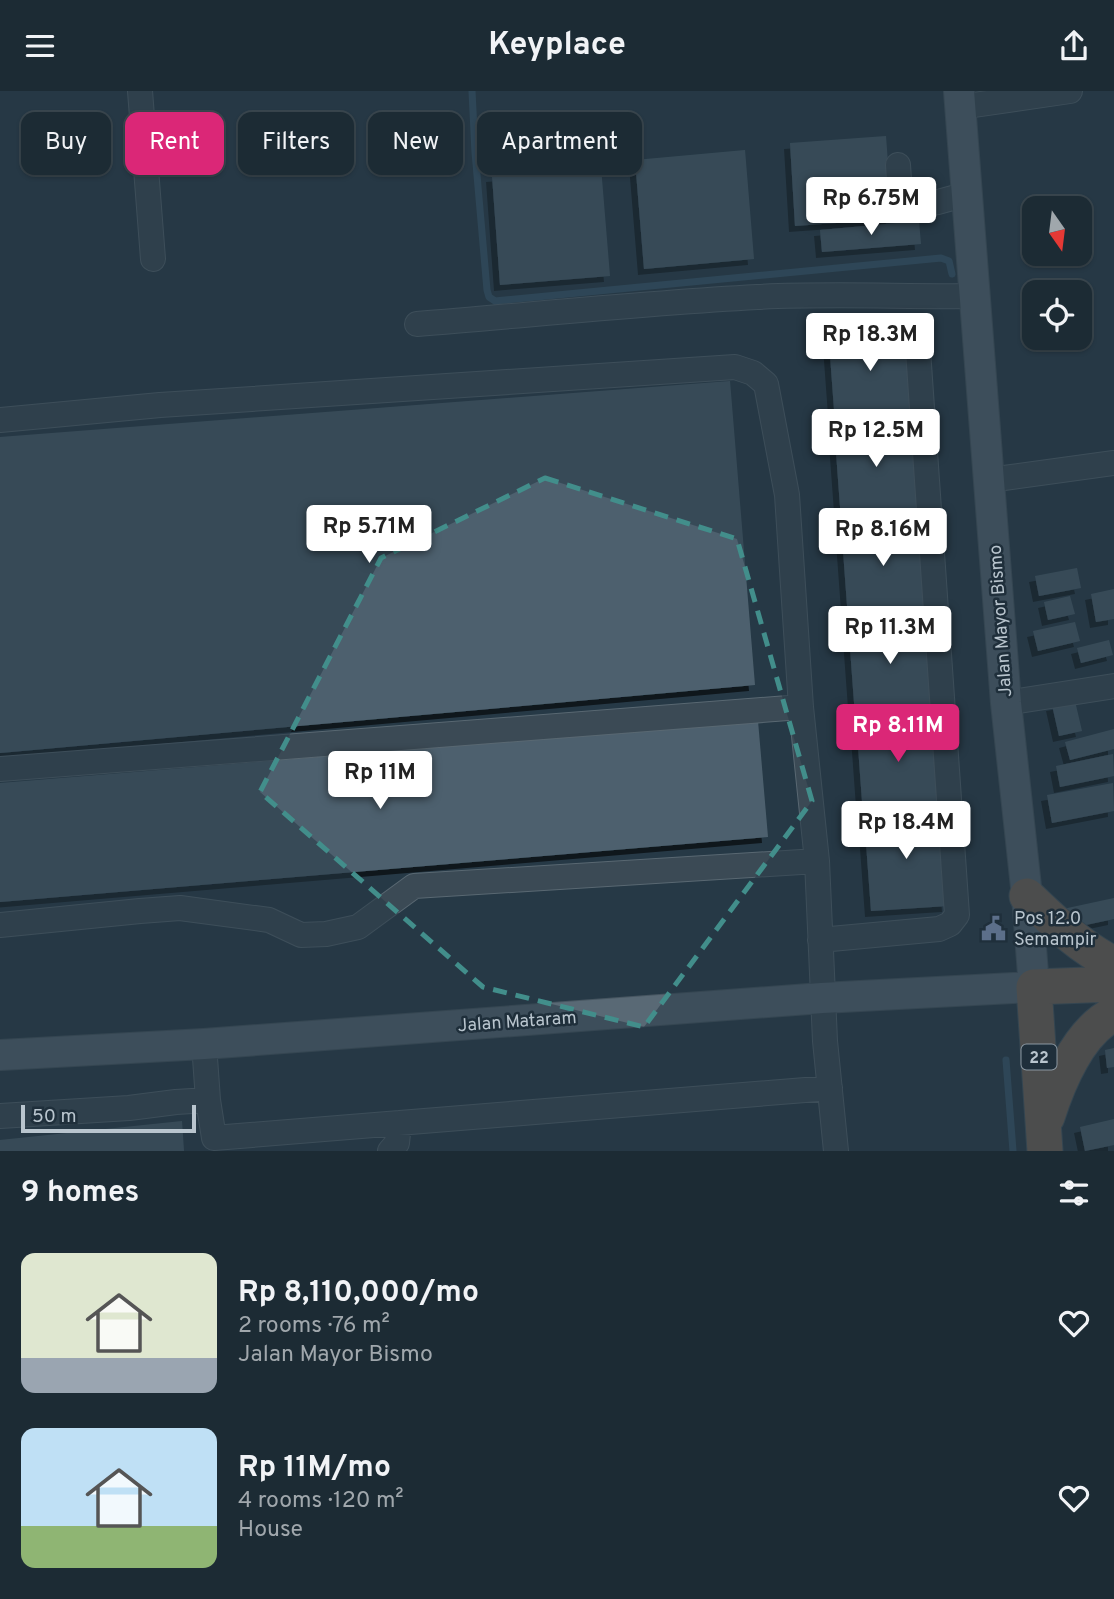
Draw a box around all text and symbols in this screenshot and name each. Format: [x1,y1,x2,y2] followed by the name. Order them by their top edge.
[488,26,626,66] text: Keyplace
[21,27,59,65] icon: menu
[1055,27,1093,65] icon: share
[21,112,111,175] chip: Buy
[125,112,224,175] chip: Rent
[238,112,354,175] chip: Filters
[368,112,463,175] chip: New
[477,112,642,175] chip: Apartment
[799,177,943,237] pin: Rp 6.75M
[822,185,920,214] text: Rp 6.75M
[1022,196,1092,266] north arrow
[1022,196,1092,350] map controls
[1022,280,1092,350] button: locate
[798,313,942,373] pin: Rp 18.3M
[822,321,918,350] text: Rp 18.3M
[804,409,948,469] pin: Rp 12.5M
[828,417,924,446] text: Rp 12.5M
[297,505,441,565] pin: Rp 5.71M
[811,509,955,568] pin: Rp 8.16M
[322,513,416,542] text: Rp 5.71M
[835,516,931,545] text: Rp 8.16M
[985,544,1018,698] street label: Jalan Mayor Bismo
[818,607,962,666] pin: Rp 11.3M
[844,614,936,643] text: Rp 11.3M
[826,705,970,764] pin: Rp 8.11M
[852,712,944,741] text: Rp 8.11M
[323,751,437,811] pin: Rp 11M
[344,759,416,788] text: Rp 11M
[834,801,978,861] pin: Rp 18.4M
[857,809,955,838] text: Rp 18.4M
[1014,908,1097,952] place label: Pos 12.0 Semampir
[980,914,1008,942] public building icon: Pos 12.0 Semampir
[457,1007,577,1038] street label: Jalan Mataram
[1021,1045,1056,1069] road number: 22
[21,1102,196,1134] scale bar
[32,1105,77,1129] text: 50 m
[1055,1174,1093,1212] icon: filters
[21,1175,139,1212] text: 9 homes
[238,1275,479,1312] text: Rp 8,110,000/mo
[77,1281,161,1365] icon: home
[1055,1304,1093,1342] icon: heart
[238,1312,390,1341] text: 2 rooms · 76 m²
[238,1341,433,1370] text: Jalan Mayor Bismo
[238,1450,391,1487] text: Rp 11M/mo
[77,1456,161,1540] icon: home
[1055,1479,1093,1517] icon: heart
[238,1487,404,1516] text: 4 rooms · 120 m²
[238,1516,303,1545] text: House

